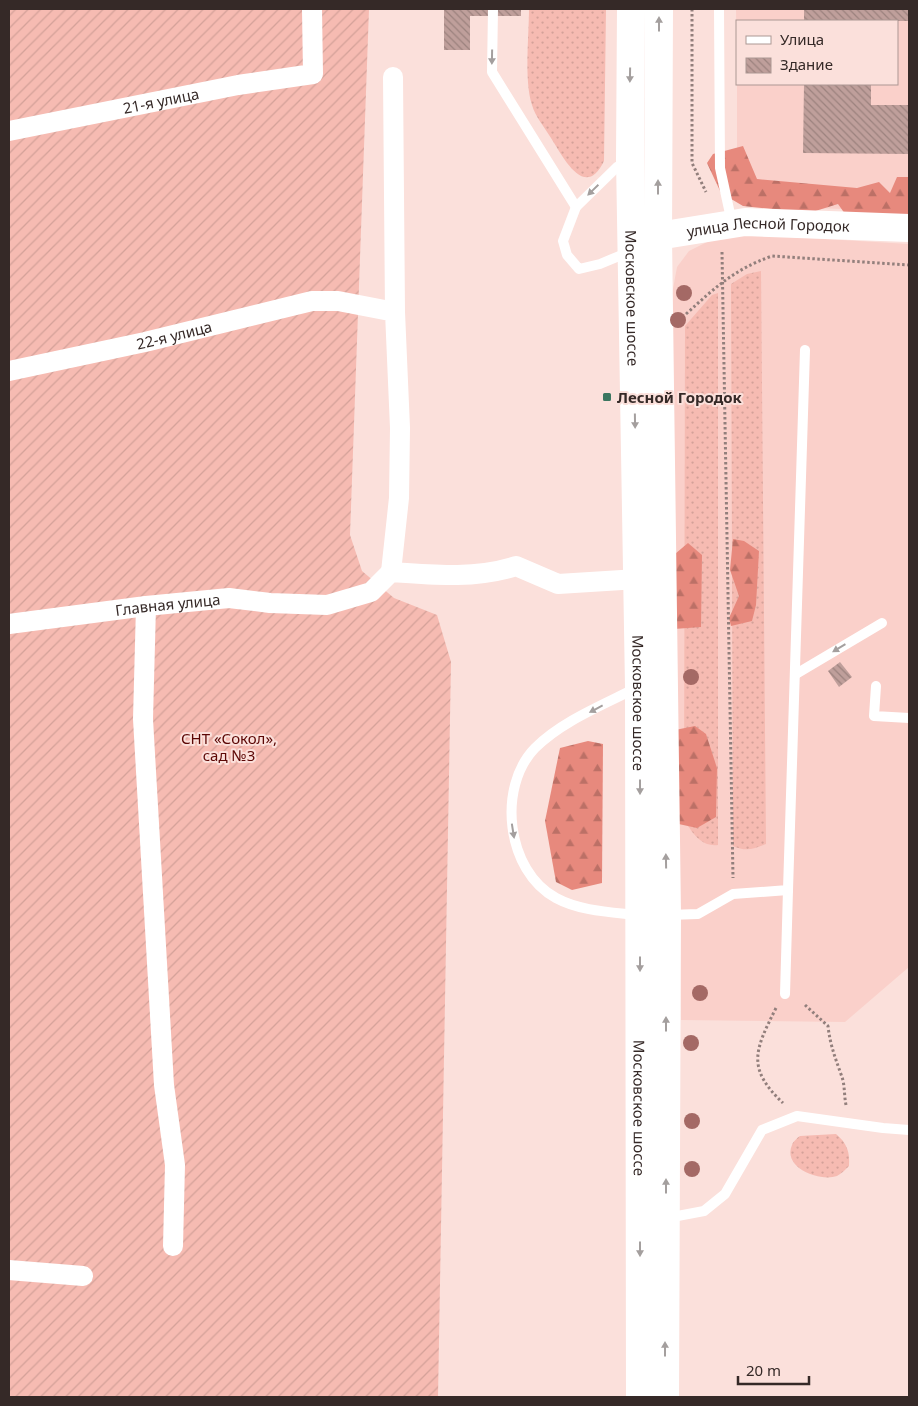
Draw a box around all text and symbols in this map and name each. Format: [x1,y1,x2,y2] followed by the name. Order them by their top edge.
[655,16,663,32] one-way arrow
[736,20,898,85] legend
[780,29,824,49] text: Улица
[488,50,496,66] one-way arrow
[780,54,833,74] text: Здание
[626,67,634,83] one-way arrow
[121,83,201,118] street label: 21-я улица
[654,179,662,195] one-way arrow
[587,184,599,196] one-way arrow
[685,212,850,241] street label: улица Лесной Городок
[621,230,644,366] street label: Московское шоссе
[134,316,214,354] street label: 22-я улица
[617,387,743,407] place label: Лесной Городок
[601,391,613,403] marker: Лесной Городок
[631,414,639,430] one-way arrow
[114,589,221,620] street label: Главная улица
[628,635,649,771] street label: Московское шоссе
[833,643,846,652] one-way arrow
[589,705,604,713] one-way arrow
[181,728,277,765] park label: СНТ «Сокол», сад №3
[636,780,644,796] one-way arrow
[510,824,518,840] one-way arrow
[662,853,670,869] one-way arrow
[636,956,644,972] one-way arrow
[662,1015,670,1031] one-way arrow
[629,1040,650,1176] street label: Московское шоссе
[662,1178,670,1194] one-way arrow
[636,1241,644,1257] one-way arrow
[662,1340,670,1356] one-way arrow
[738,1354,809,1386] scale bar
[746,1360,781,1380] text: 20 m

